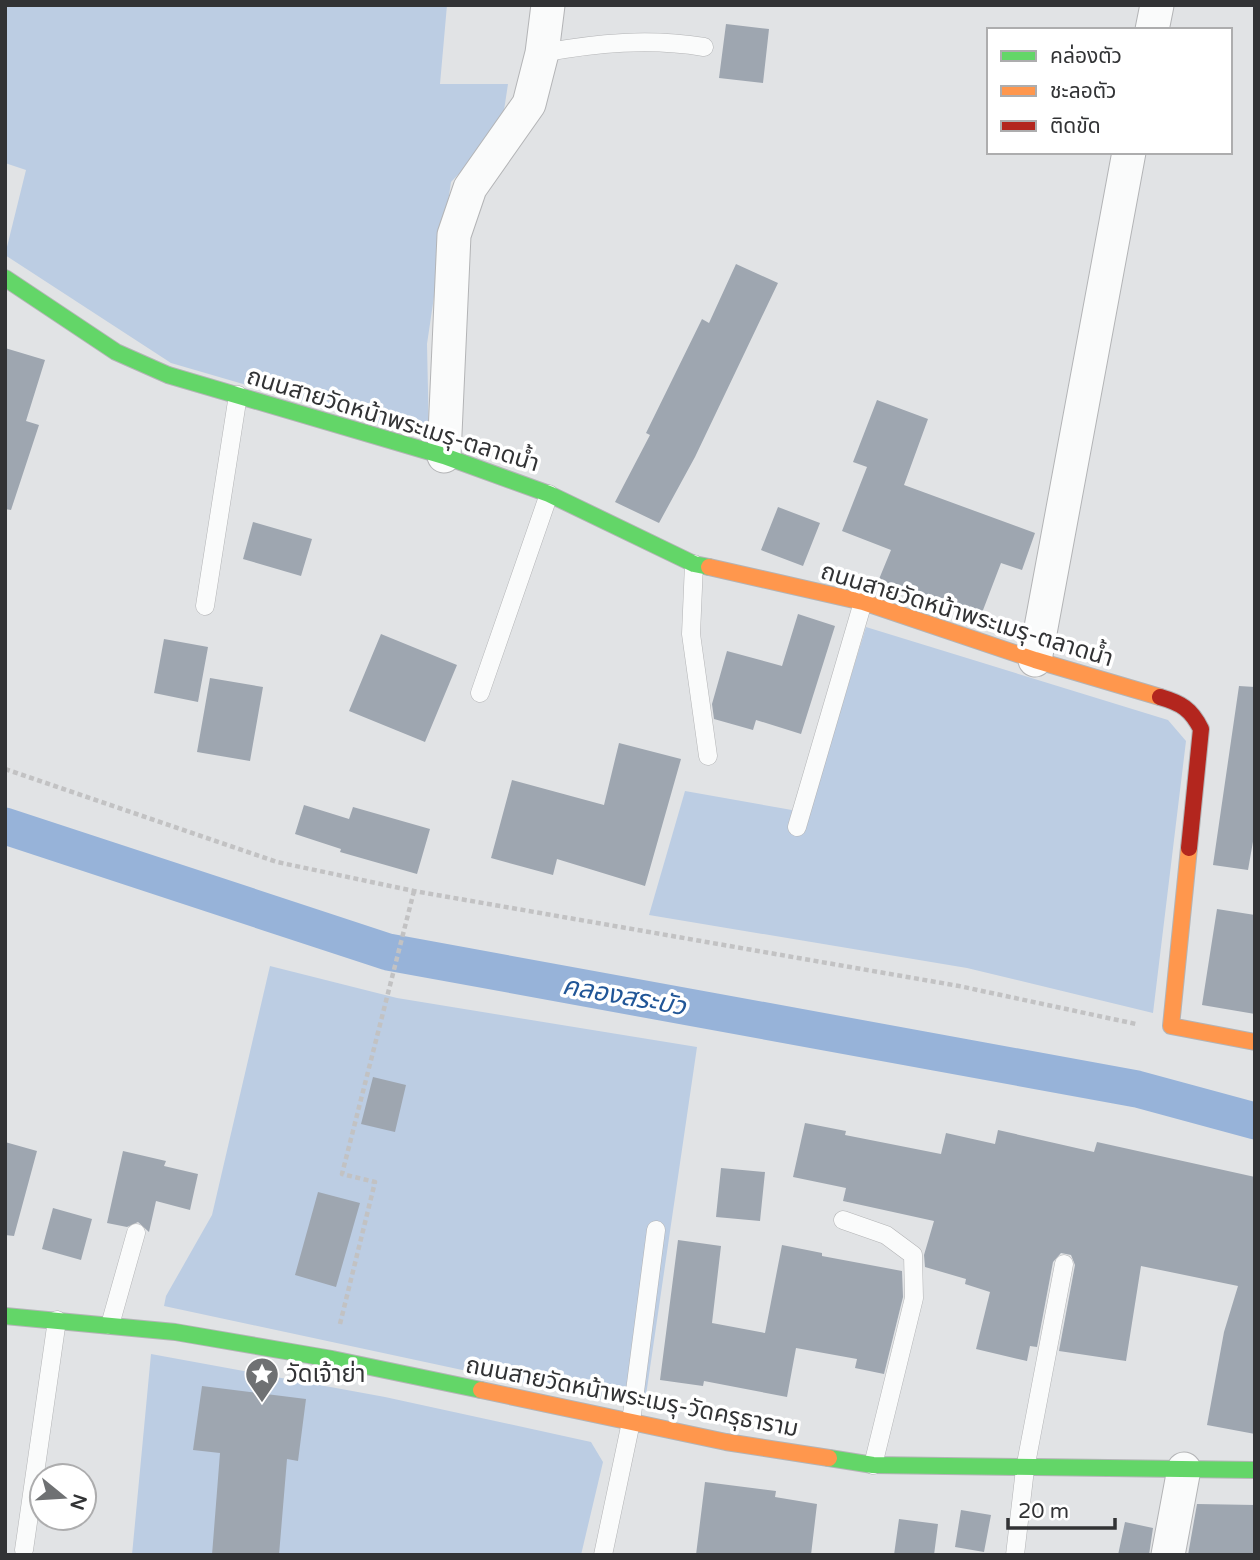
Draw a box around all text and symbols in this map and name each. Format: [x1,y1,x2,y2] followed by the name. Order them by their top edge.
[987,28,1232,154] legend
[1050,44,1122,69] text: คล่องตัว
[1050,79,1116,104] text: ชะลอตัว
[1050,114,1101,139] text: ติดขัด
[243,359,544,478] street label: ถนนสายวัดหน้าพระเมรุ-ตลาดน้ำ
[817,554,1118,673] street label: ถนนสายวัดหน้าพระเมรุ-ตลาดน้ำ
[560,970,689,1022] water label: คลองสระบัว
[463,1350,801,1444] street label: ถนนสายวัดหน้าพระเมรุ-วัดครุธาราม
[243,1355,281,1404] place icon: วัดเจ้าย่า
[286,1360,366,1389] place label: วัดเจ้าย่า
[28,1462,98,1532] north arrow
[1008,1486,1115,1530] scale bar
[65,1491,91,1513] text: N
[1018,1499,1069,1524] text: 20 m

